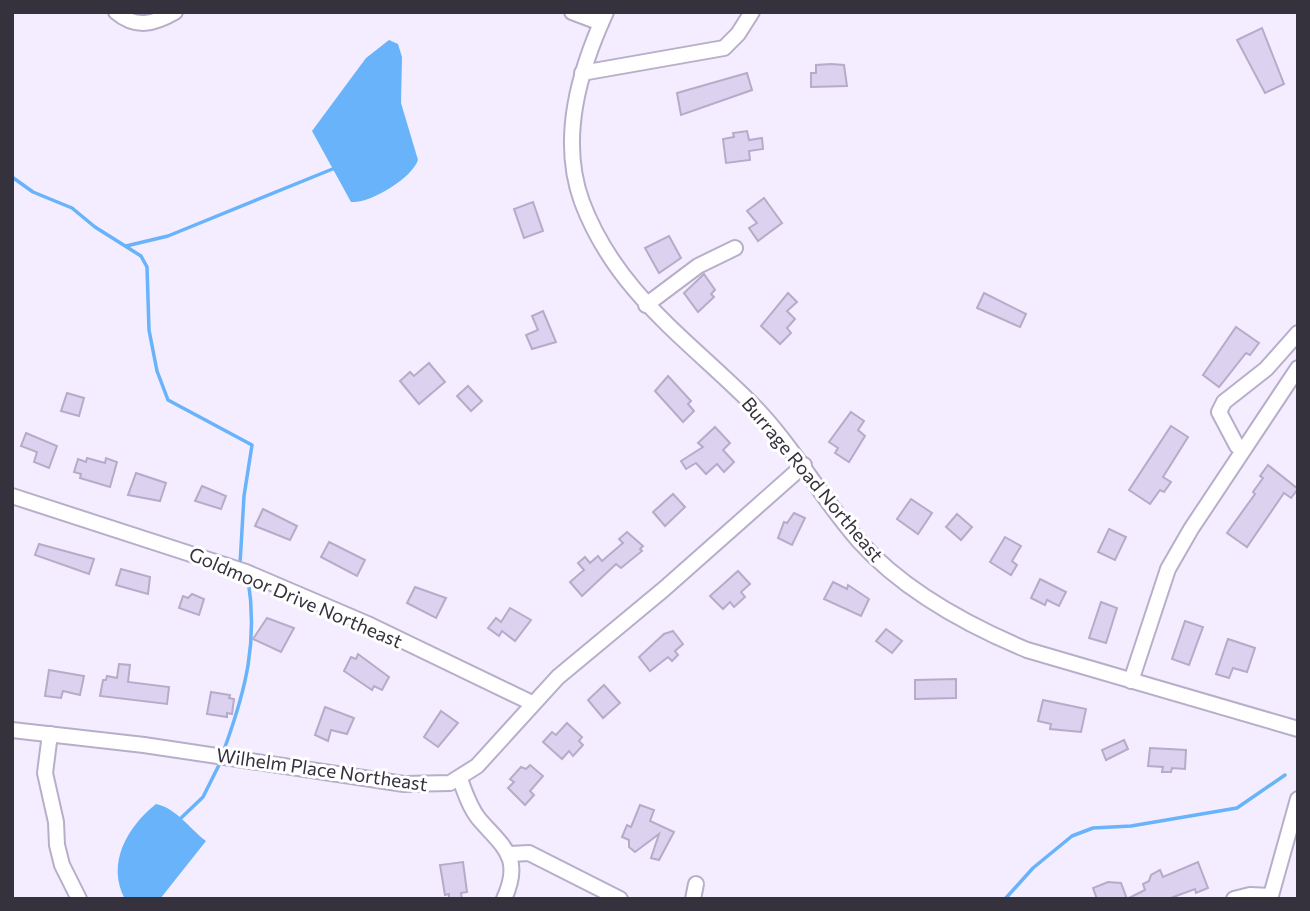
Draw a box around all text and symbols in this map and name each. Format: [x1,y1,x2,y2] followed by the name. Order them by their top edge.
[737,392,889,566] street label: Burrage Road Northeast
[186,542,406,652] street label: Goldmoor Drive Northeast
[215,743,429,795] street label: Wilhelm Place Northeast

